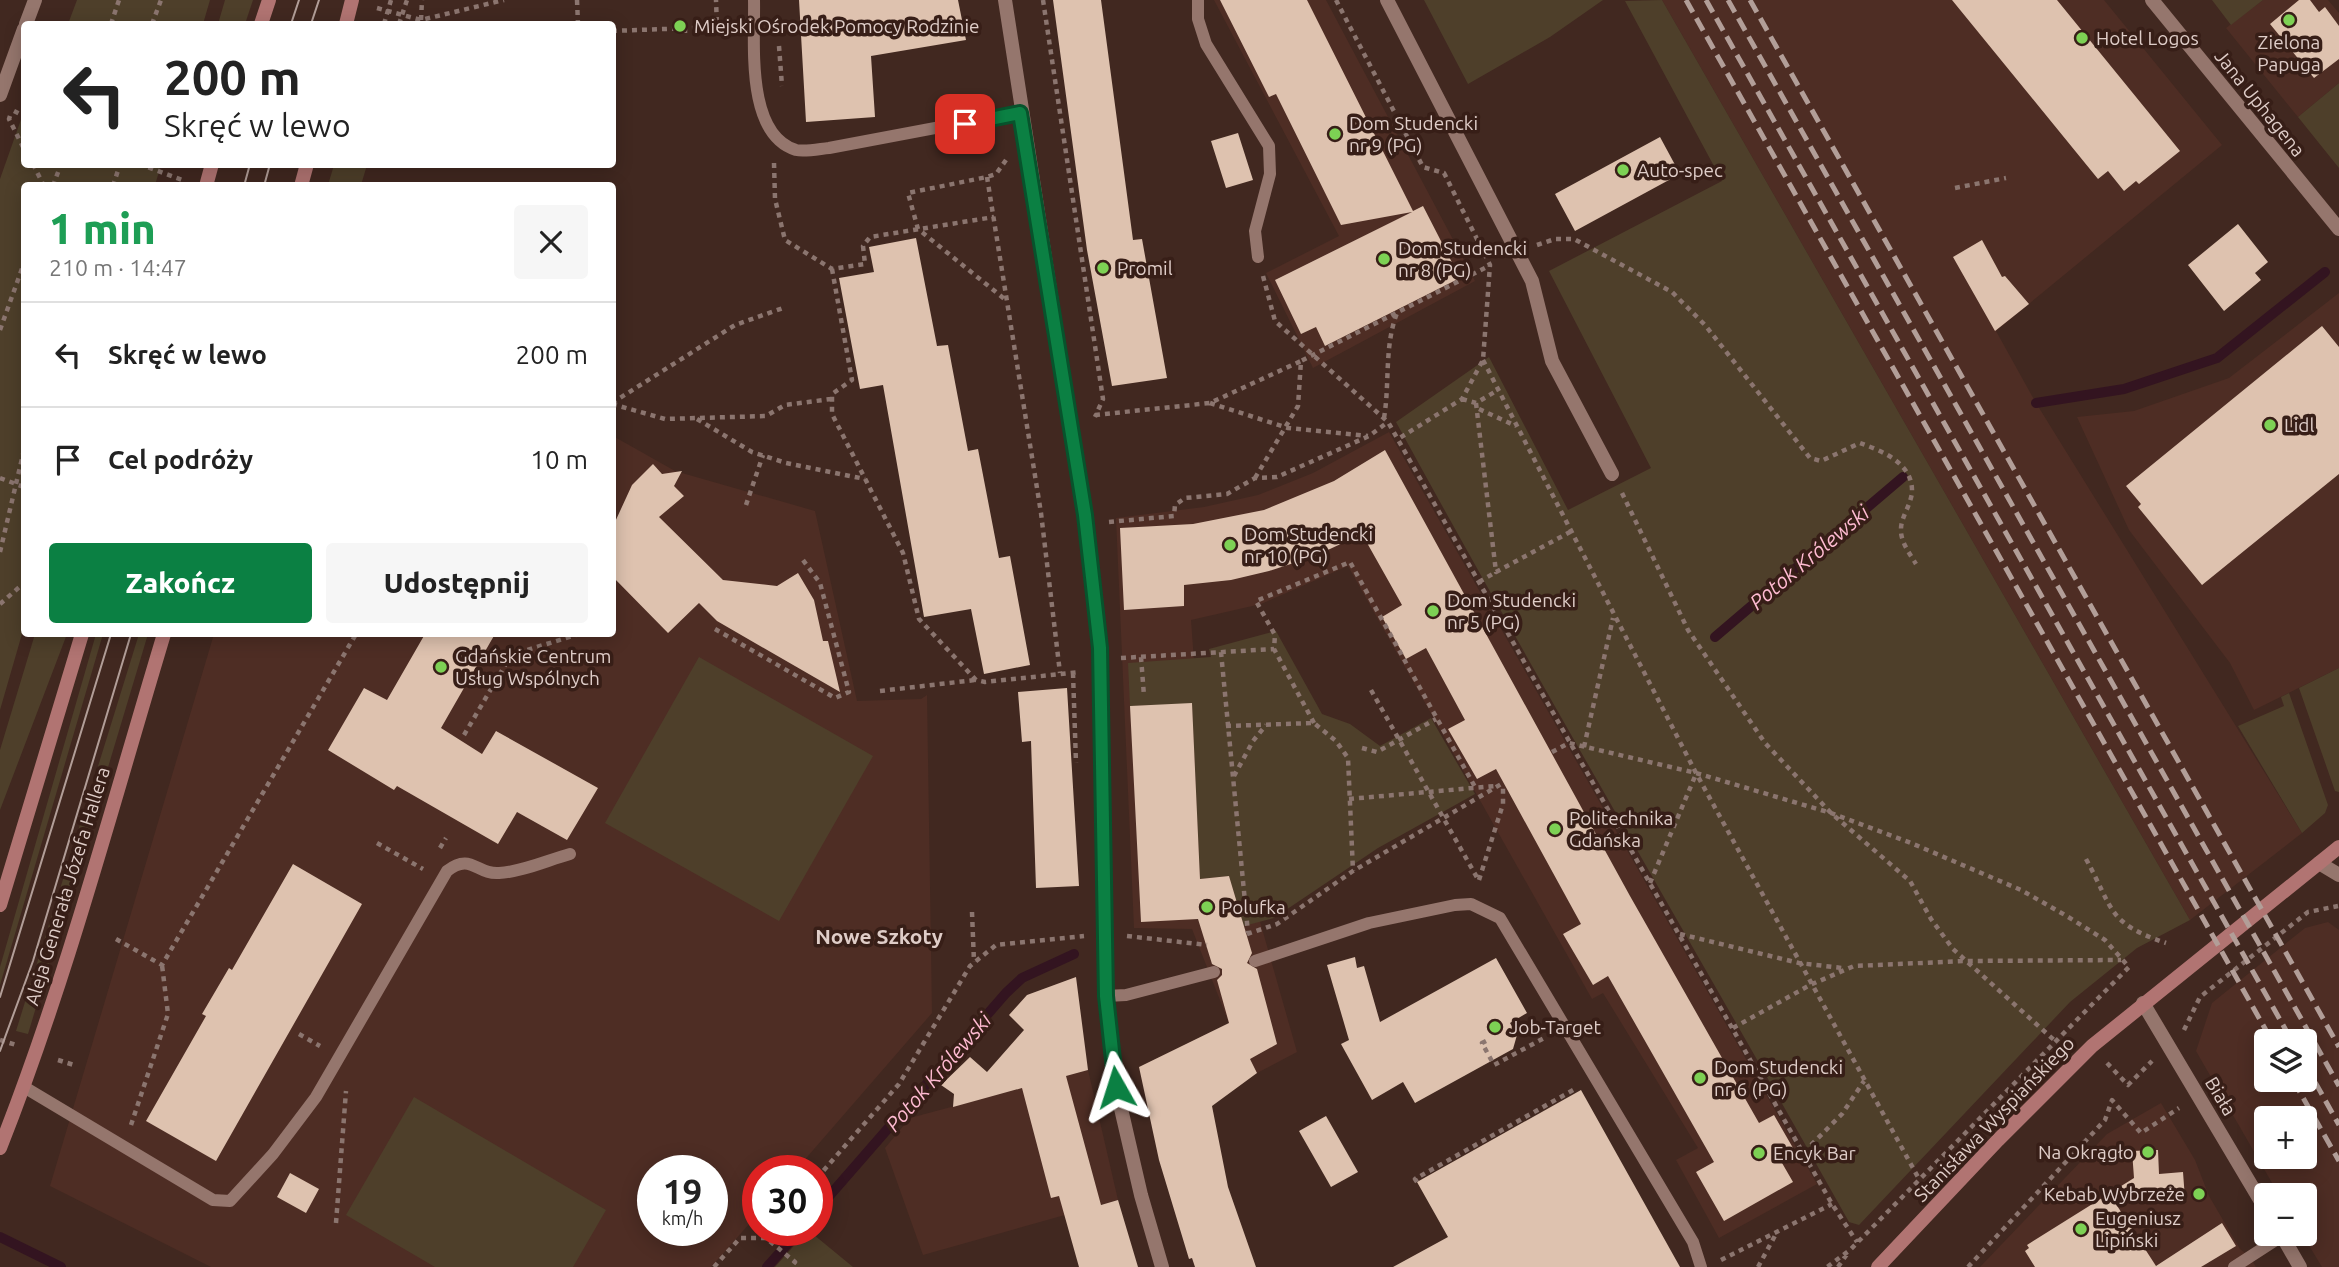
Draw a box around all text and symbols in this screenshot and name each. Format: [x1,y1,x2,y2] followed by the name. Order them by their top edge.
[2281,12,2297,28] marker: Zielona Papuga
[694,15,980,37] place label: Miejski Ośrodek Pomocy Rodzinie
[672,18,688,34] marker: Miejski Ośrodek Pomocy Rodzinie
[2096,27,2199,49] place label: Hotel Logos
[2074,30,2090,46] marker: Hotel Logos
[2257,31,2321,75] place label: Zielona Papuga
[2210,45,2310,161] street label: Jana Uphagena
[49,49,140,140] icon: left
[164,49,301,104] text: 200 m
[935,94,995,154] pin
[946,105,984,143] icon: arrive
[164,107,351,143] text: Skręć w lewo
[1349,112,1478,156] place label: Dom Studencki nr 9 (PG)
[1327,126,1343,142] marker: Dom Studencki nr 9 (PG)
[1637,159,1723,181] place label: Auto-spec
[1615,162,1631,178] marker: Auto-spec
[49,205,156,252] text: 1 min
[514,205,588,279] button: close
[1398,237,1527,281] place label: Dom Studencki nr 8 (PG)
[1376,251,1392,267] marker: Dom Studencki nr 8 (PG)
[49,255,187,280] text: 210 m · 14:47
[1117,257,1173,279] place label: Promil
[1095,260,1111,276] marker: Promil
[49,336,87,374] icon: left
[108,340,267,369] text: Skręć w lewo
[516,340,588,369] text: 200 m
[2284,414,2314,436] place label: Lidl
[2262,417,2278,433] marker: Lidl
[49,441,87,479] icon: arrive
[108,445,253,474] text: Cel podróży
[530,445,588,474] text: 10 m
[1744,500,1874,614] water label: Potok Królewski
[1244,523,1373,567] place label: Dom Studencki nr 10 (PG)
[1222,537,1238,553] marker: Dom Studencki nr 10 (PG)
[49,543,312,623] button: Zakończ
[326,543,588,623] button: Udostępnij
[1447,589,1576,633] place label: Dom Studencki nr 5 (PG)
[1425,603,1441,619] marker: Dom Studencki nr 5 (PG)
[455,645,612,689] place label: Gdańskie Centrum Usług Wspólnych
[433,659,449,675] marker: Gdańskie Centrum Usług Wspólnych
[20,764,114,1008] street label: Aleja Generała Józefa Hallera
[1569,807,1673,851] place label: Politechnika Gdańska
[1547,821,1563,837] marker: Politechnika Gdańska
[1221,896,1286,918] place label: Polufka
[1199,899,1215,915] marker: Polufka
[815,924,943,948] district label: Nowe Szkoty
[880,1007,996,1136] water label: Potok Królewski
[1509,1016,1601,1038] place label: Job-Target
[1487,1019,1503,1035] marker: Job-Target
[2254,1029,2317,1246] map controls
[2254,1029,2317,1092] button: layers
[1909,1032,2079,1206] street label: Stanisława Wyspiańskiego
[1079,1050,1153,1124] position arrow
[1714,1056,1843,1100] place label: Dom Studencki nr 6 (PG)
[1692,1070,1708,1086] marker: Dom Studencki nr 6 (PG)
[2201,1073,2241,1119] street label: Biała
[2254,1106,2317,1169] button: +
[2038,1141,2134,1163] place label: Na Okrągło
[1773,1142,1856,1164] place label: Encyk Bar
[2140,1144,2156,1160] marker: Na Okrągło
[1751,1145,1767,1161] marker: Encyk Bar
[742,1155,833,1246] speed limit sign: 30
[663,1171,702,1211] text: 19
[2044,1183,2185,1205] place label: Kebab Wybrzeże
[2254,1183,2317,1246] button: −
[2191,1186,2207,1202] marker: Kebab Wybrzeże
[2095,1207,2181,1251] place label: Eugeniusz Lipiński
[662,1208,703,1228] text: km/h
[2073,1221,2089,1237] marker: Eugeniusz Lipiński

